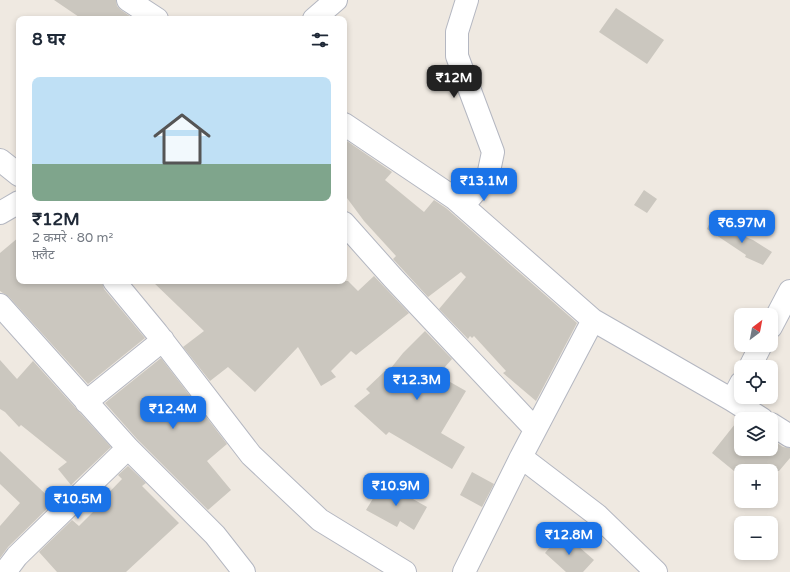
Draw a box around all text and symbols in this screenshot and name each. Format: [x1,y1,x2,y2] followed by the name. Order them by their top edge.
[32,29,66,50] text: 8 घर
[309,29,331,51] icon: filters
[430,65,478,99] pin: ₹12M
[436,70,472,86] text: ₹12M
[146,103,218,175] icon: home
[451,168,517,202] pin: ₹13.1M
[460,173,508,189] text: ₹13.1M
[32,209,80,230] text: ₹12M
[709,210,775,244] pin: ₹6.97M
[718,215,766,231] text: ₹6.97M
[32,230,113,246] text: 2 कमरे · 80 m²
[32,247,55,263] text: फ़्लैट
[734,308,778,352] north arrow
[734,308,778,560] map controls
[734,360,778,404] button: locate
[384,367,450,401] pin: ₹12.3M
[393,372,441,388] text: ₹12.3M
[140,396,206,430] pin: ₹12.4M
[149,401,197,417] text: ₹12.4M
[734,412,778,456] button: layers
[734,464,778,508] button: +
[363,473,429,507] pin: ₹10.9M
[372,478,420,494] text: ₹10.9M
[45,486,111,520] pin: ₹10.5M
[54,491,102,507] text: ₹10.5M
[734,516,778,560] button: −
[536,522,602,556] pin: ₹12.8M
[545,527,593,543] text: ₹12.8M

